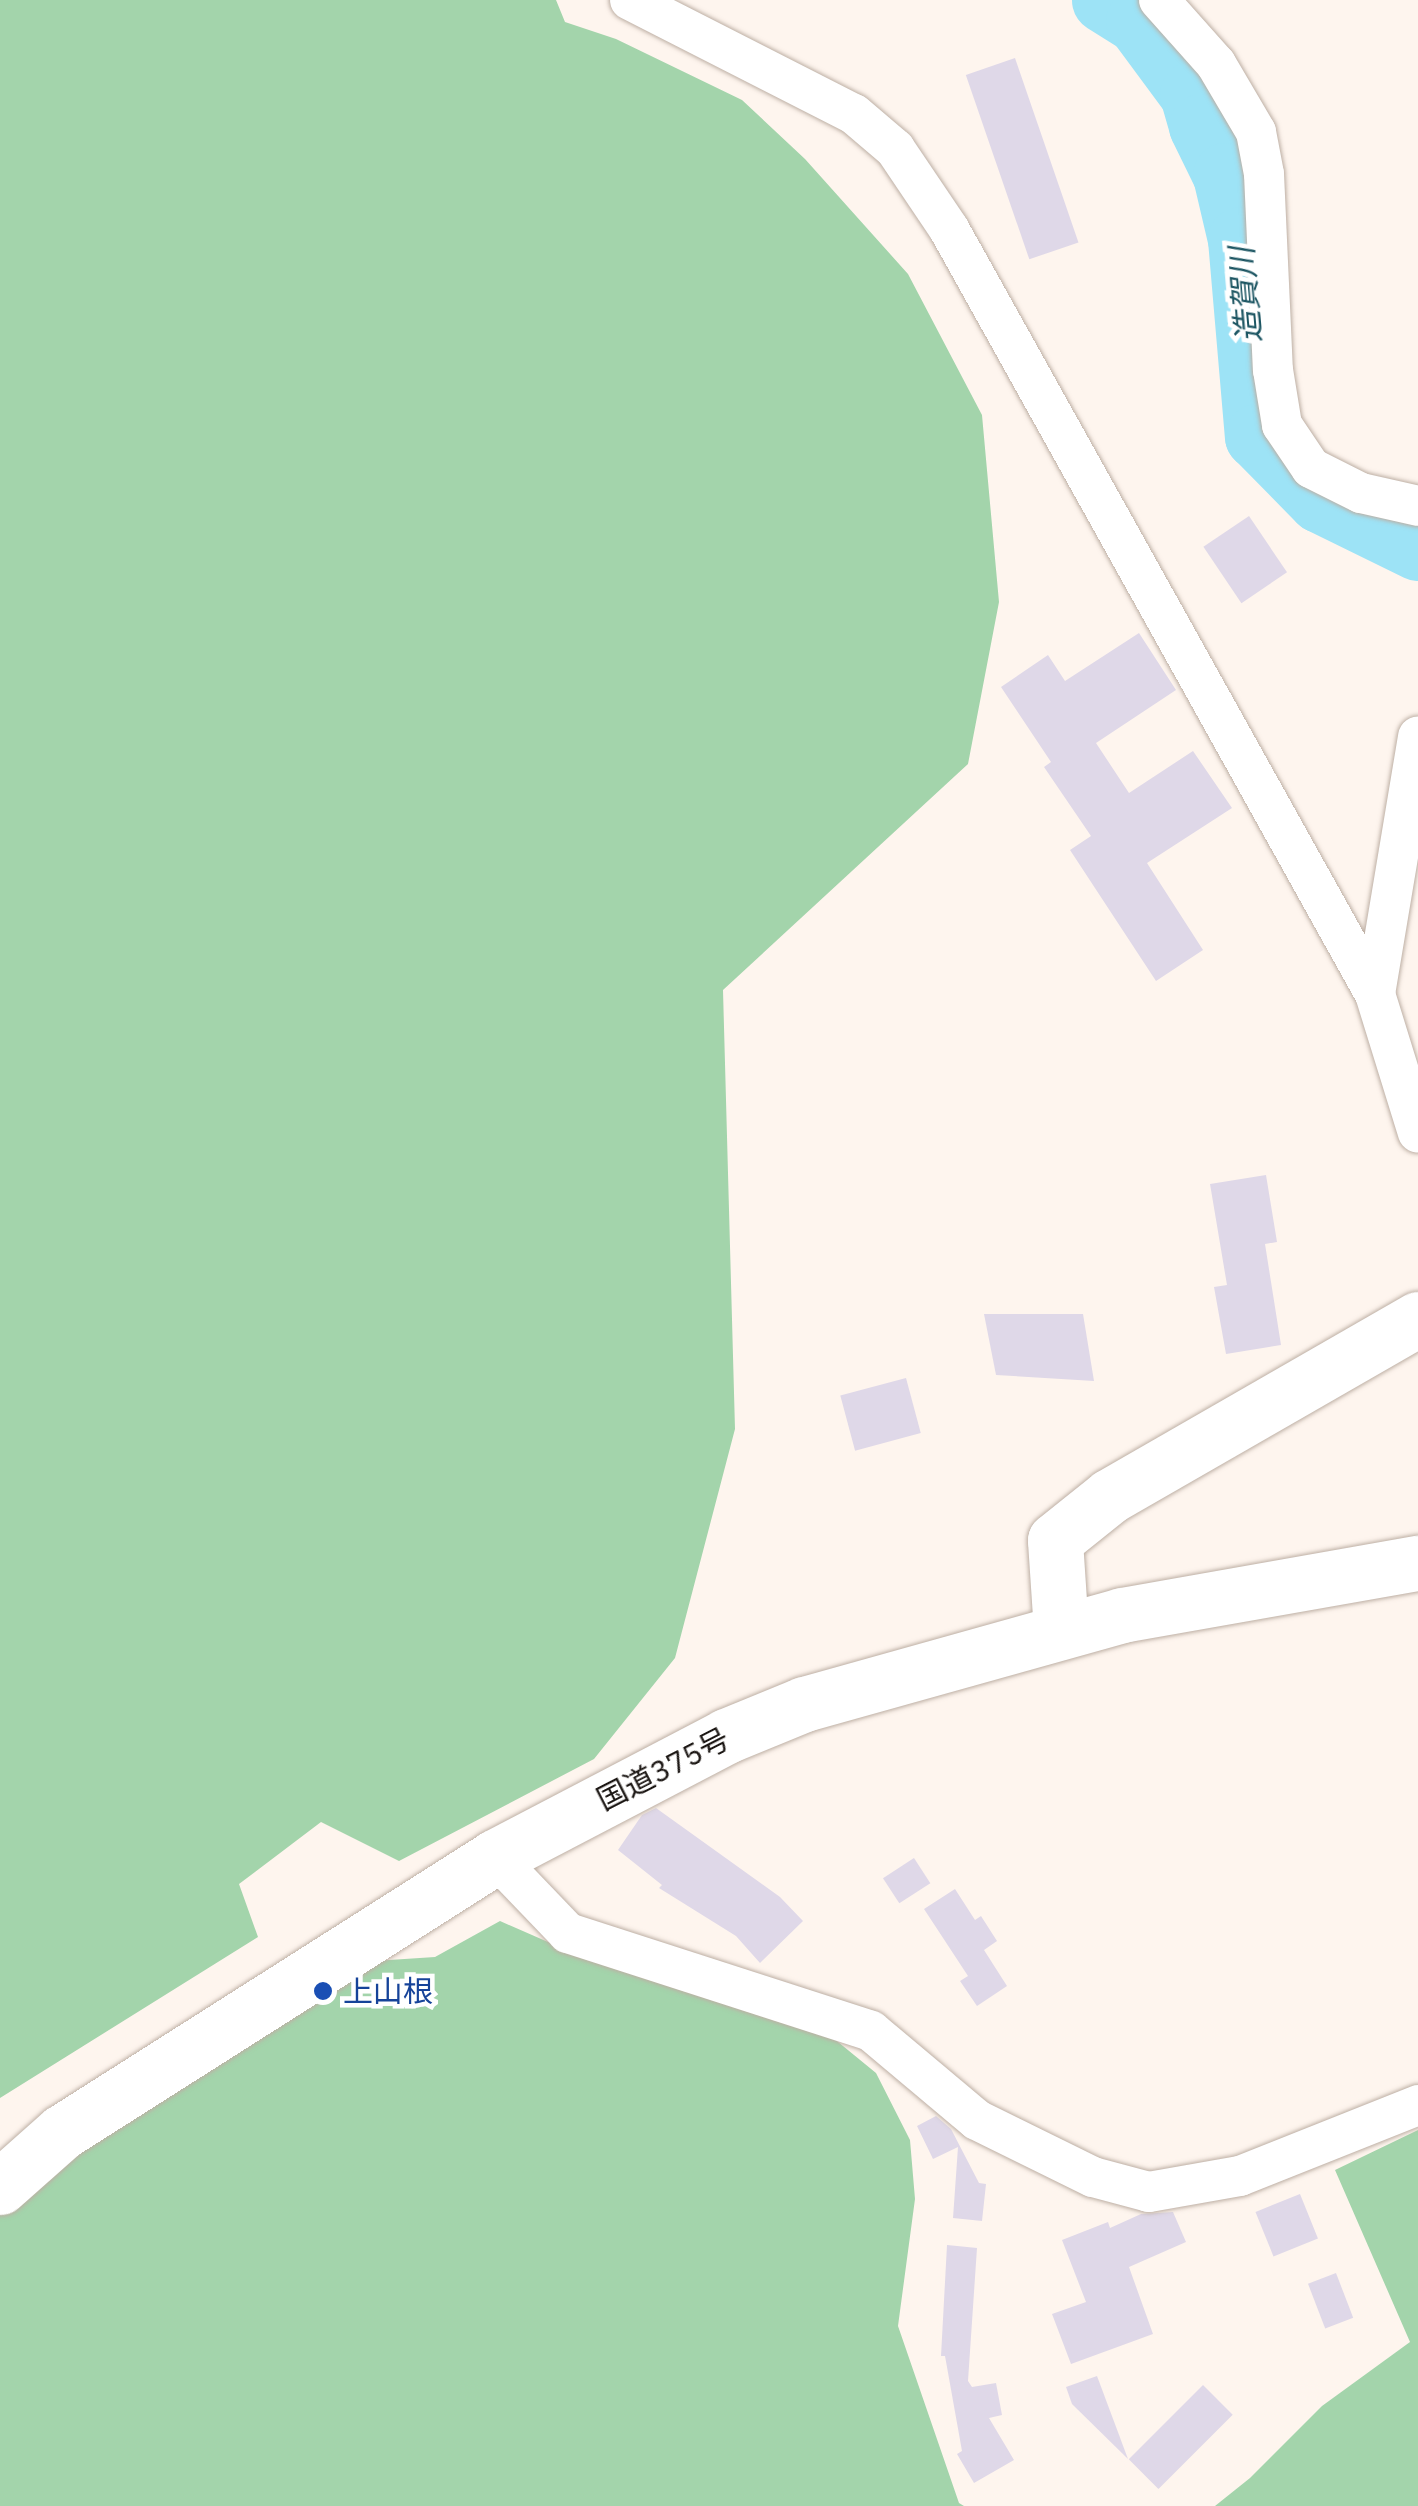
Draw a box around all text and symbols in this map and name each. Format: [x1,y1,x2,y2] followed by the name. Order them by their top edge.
[1222,246,1268,344] water label: 造賀川
[591,1720,735,1818] street label: 国道375号
[343,1973,433,2009] place label: 上山根
[312,1980,334,2002] marker: 上山根

